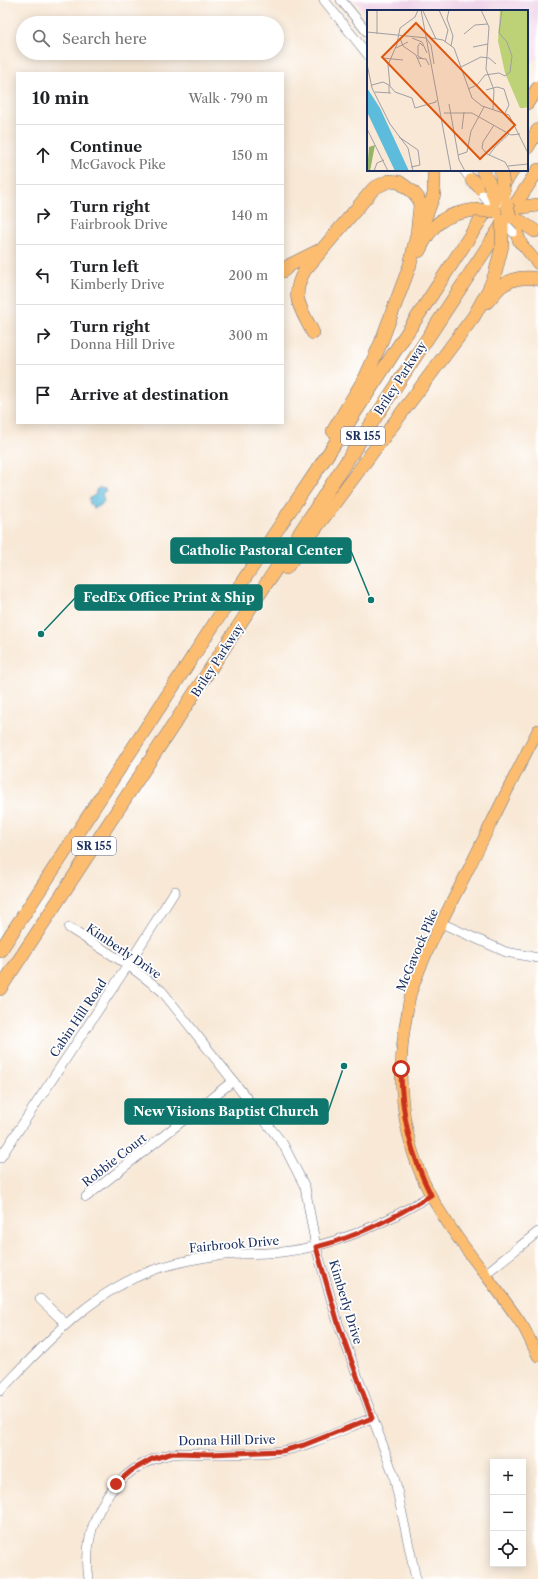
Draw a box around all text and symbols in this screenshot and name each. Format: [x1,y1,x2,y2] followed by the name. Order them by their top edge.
[367,10,528,171] inset map
[16,16,284,60] search box
[30,27,52,49] icon: search
[62,29,147,48] text: Search here
[32,88,89,108] text: 10 min
[189,90,268,106] text: Walk · 790 m
[70,137,142,156] text: Continue
[32,144,54,166] icon: ahead
[232,147,268,163] text: 150 m
[70,156,166,172] text: McGavock Pike
[70,197,150,216] text: Turn right
[32,204,54,226] icon: right
[231,207,268,223] text: 140 m
[70,216,168,232] text: Fairbrook Drive
[70,257,139,276] text: Turn left
[32,264,54,286] icon: left
[228,267,268,283] text: 200 m
[70,276,165,292] text: Kimberly Drive
[70,317,150,336] text: Turn right
[32,324,54,346] icon: right
[229,327,268,343] text: 300 m
[70,336,175,352] text: Donna Hill Drive
[371,338,430,418] street label: Briley Parkway
[32,384,54,406] icon: arrive
[70,385,229,404] text: Arrive at destination
[341,427,385,445] road number: SR 155
[171,538,351,563] callout: Catholic Pastoral Center
[179,542,343,558] text: Catholic Pastoral Center
[75,585,262,610] callout: FedEx Office Print & Ship
[83,589,255,605] text: FedEx Office Print & Ship
[188,620,247,700] street label: Briley Parkway
[72,837,116,855] road number: SR 155
[393,906,441,994] street label: McGavock Pike
[84,920,165,982] street label: Kimberly Drive
[46,975,110,1060] street label: Cabin Hill Road
[392,1060,410,1078] route start
[125,1099,328,1124] callout: New Visions Baptist Church
[133,1103,319,1119] text: New Visions Baptist Church
[79,1130,150,1190] street label: Robbie Court
[188,1233,280,1255] street label: Fairbrook Drive
[326,1258,366,1346] street label: Kimberly Drive
[178,1432,276,1448] street label: Donna Hill Drive
[490,1459,526,1567] map controls
[490,1459,526,1495] button: +
[107,1475,125,1493] route end
[490,1495,526,1531] button: −
[490,1531,526,1567] button: locate

